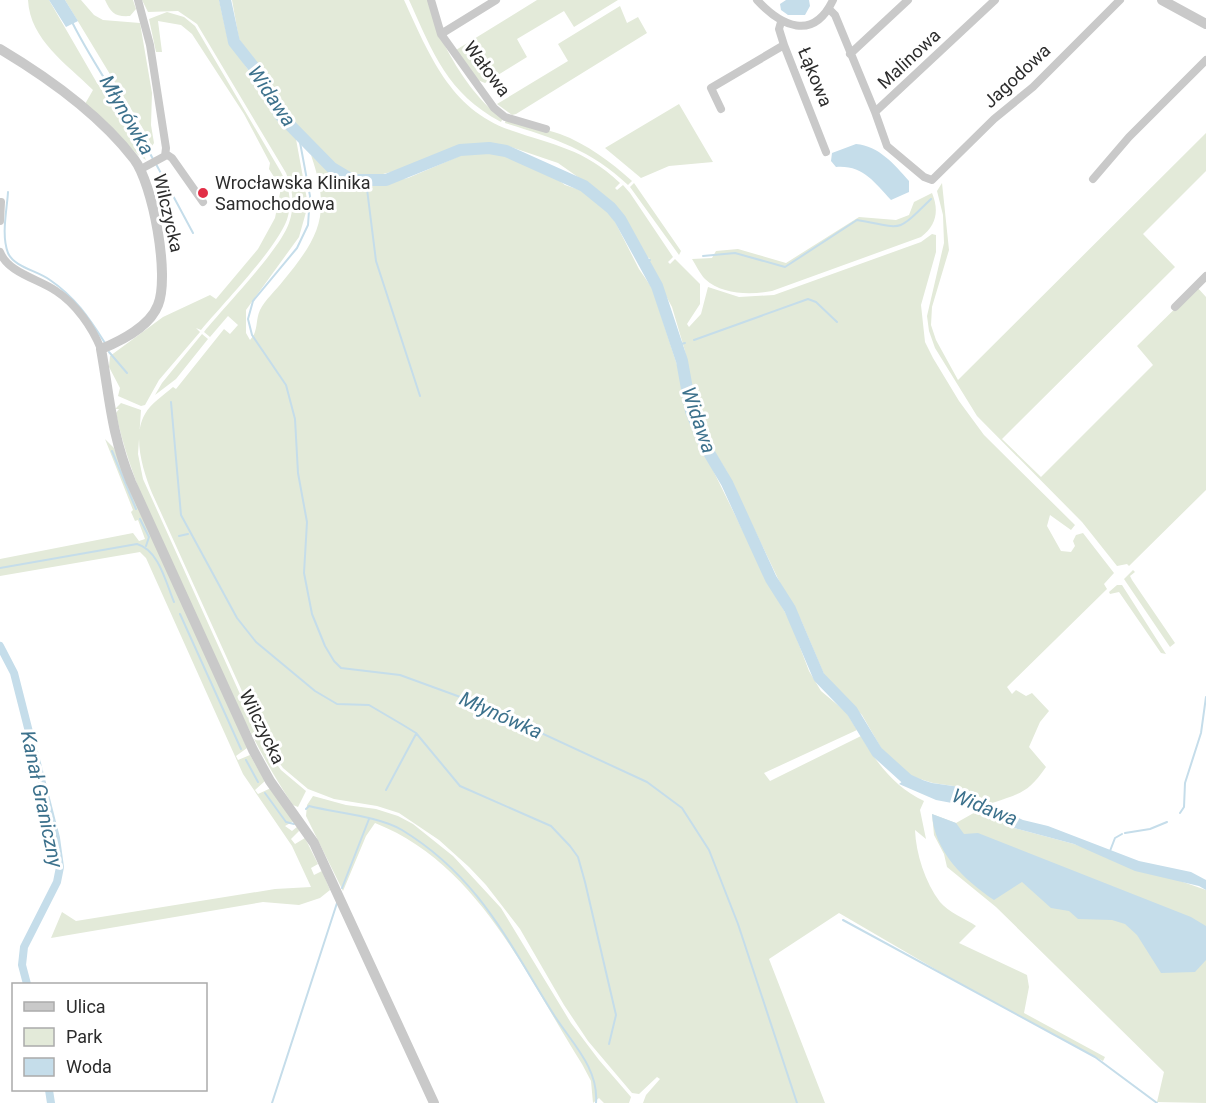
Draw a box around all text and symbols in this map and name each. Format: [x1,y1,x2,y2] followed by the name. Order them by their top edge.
[873,24,944,93] street label: Malinowa
[460,37,515,101] street label: Wałowa
[979,39,1054,112] street label: Jagodowa
[794,44,837,110] street label: Łąkowa
[243,61,301,131] water label: Widawa
[95,71,159,159] water label: Młynówka
[149,172,188,254] street label: Wilczycka
[215,172,371,214] place label: Wrocławska Klinika Samochodowa
[196,186,210,200] marker: Wrocławska Klinika Samochodowa
[676,384,722,456] water label: Widawa
[236,686,289,767] street label: Wilczycka
[456,686,546,744] water label: Młynówka
[16,728,68,870] water label: Kanał Graniczny
[949,783,1021,831] water label: Widawa
[12,983,207,1091] legend
[66,996,106,1017] text: Ulica
[66,1026,103,1047] text: Park
[66,1056,112,1077] text: Woda

